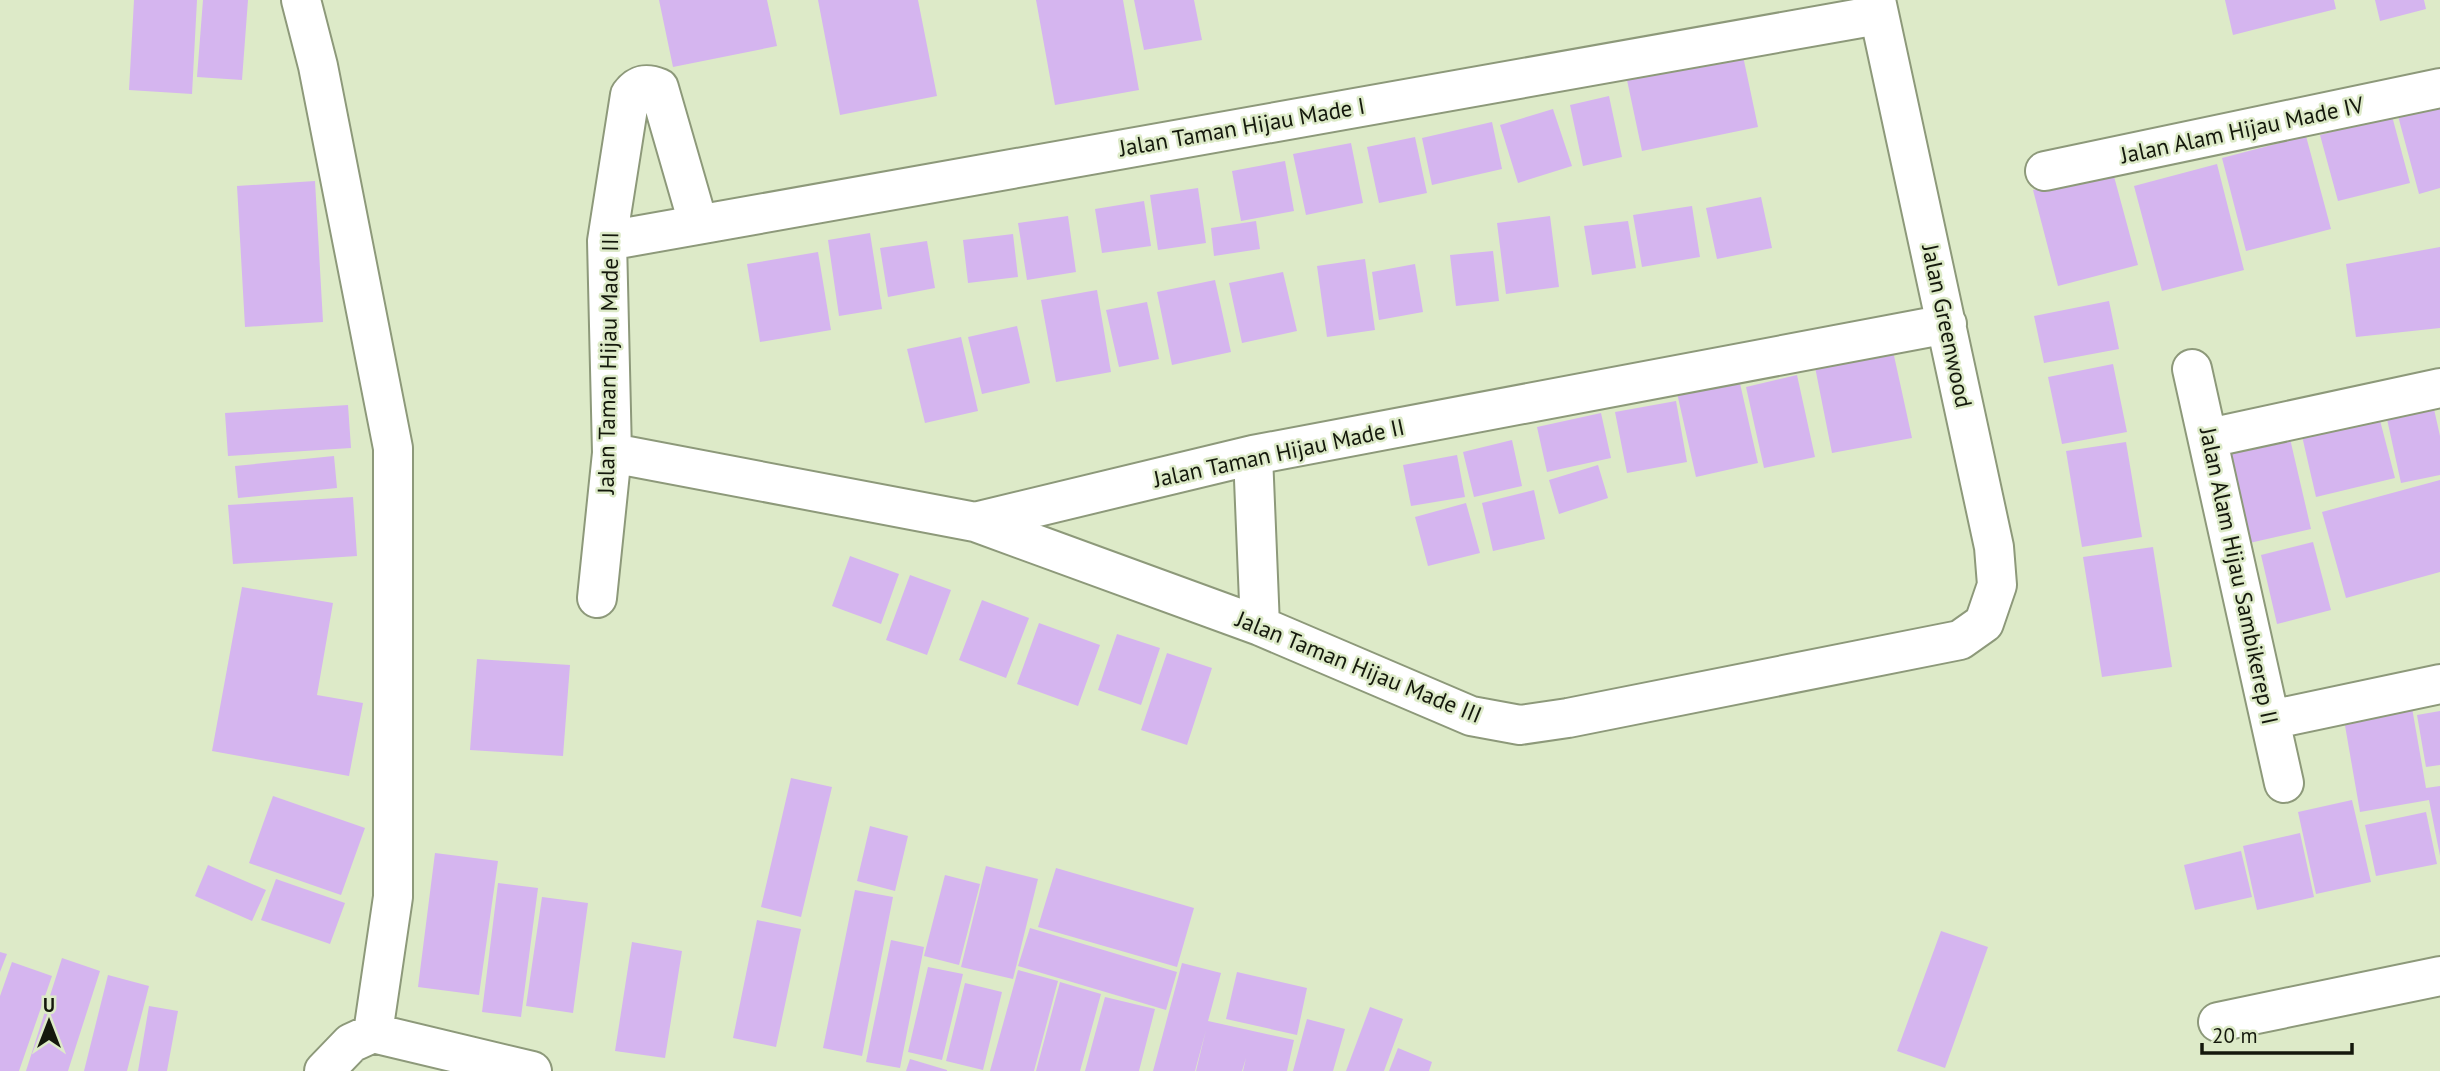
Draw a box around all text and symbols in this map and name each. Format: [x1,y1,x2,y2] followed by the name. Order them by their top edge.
[2117,89,2367,170] street label: Jalan Alam Hijau Made IV
[1116,91,1367,163] street label: Jalan Taman Hijau Made I
[591,232,624,495] street label: Jalan Taman Hijau Made III
[1916,241,1979,410] street label: Jalan Greenwood
[1150,412,1407,493] street label: Jalan Taman Hijau Made II
[2194,424,2285,727] street label: Jalan Alam Hijau Sambikerep II
[1231,604,1486,729] street label: Jalan Taman Hijau Made III
[14,987,84,1057] north arrow
[43,993,55,1017] text: U
[2202,1012,2352,1056] scale bar
[2212,1022,2258,1049] text: 20 m

